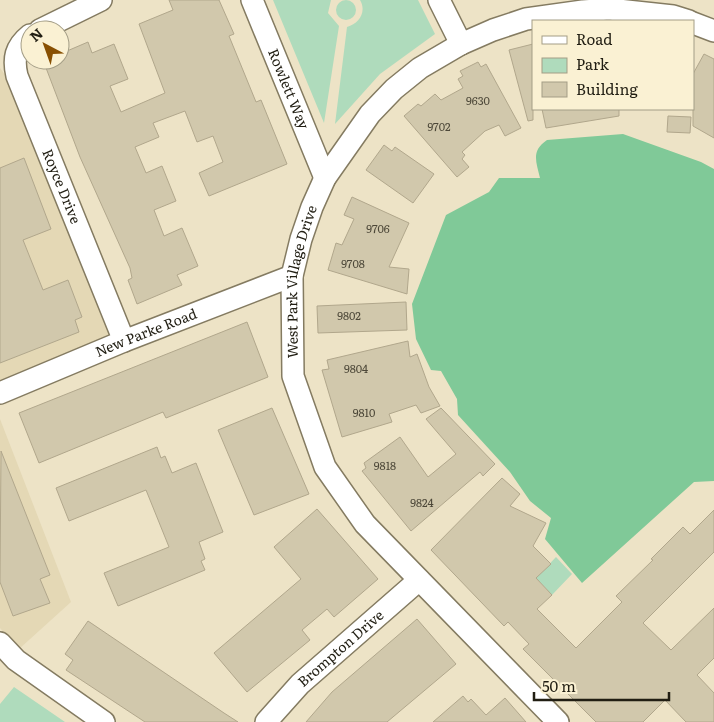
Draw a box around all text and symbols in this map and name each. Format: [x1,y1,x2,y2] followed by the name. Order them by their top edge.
[20,20,70,70] north arrow
[532,20,694,110] legend
[25,23,47,46] text: N
[576,27,612,50] text: Road
[264,45,315,133] street label: Rowlett Way
[576,52,610,75] text: Park
[576,77,638,100] text: Building
[466,92,490,108] house number: 9630
[427,118,451,134] house number: 9702
[38,145,87,226] street label: Royce Drive
[281,202,321,358] street label: West Park Village Drive
[366,220,390,236] house number: 9706
[341,255,365,271] house number: 9708
[92,303,200,361] street label: New Parke Road
[337,307,361,323] house number: 9802
[344,360,368,376] house number: 9804
[353,404,375,420] house number: 9810
[374,457,396,473] house number: 9818
[410,494,434,510] house number: 9824
[293,605,387,691] street label: Brompton Drive
[534,670,669,702] scale bar
[542,674,576,697] text: 50 m

